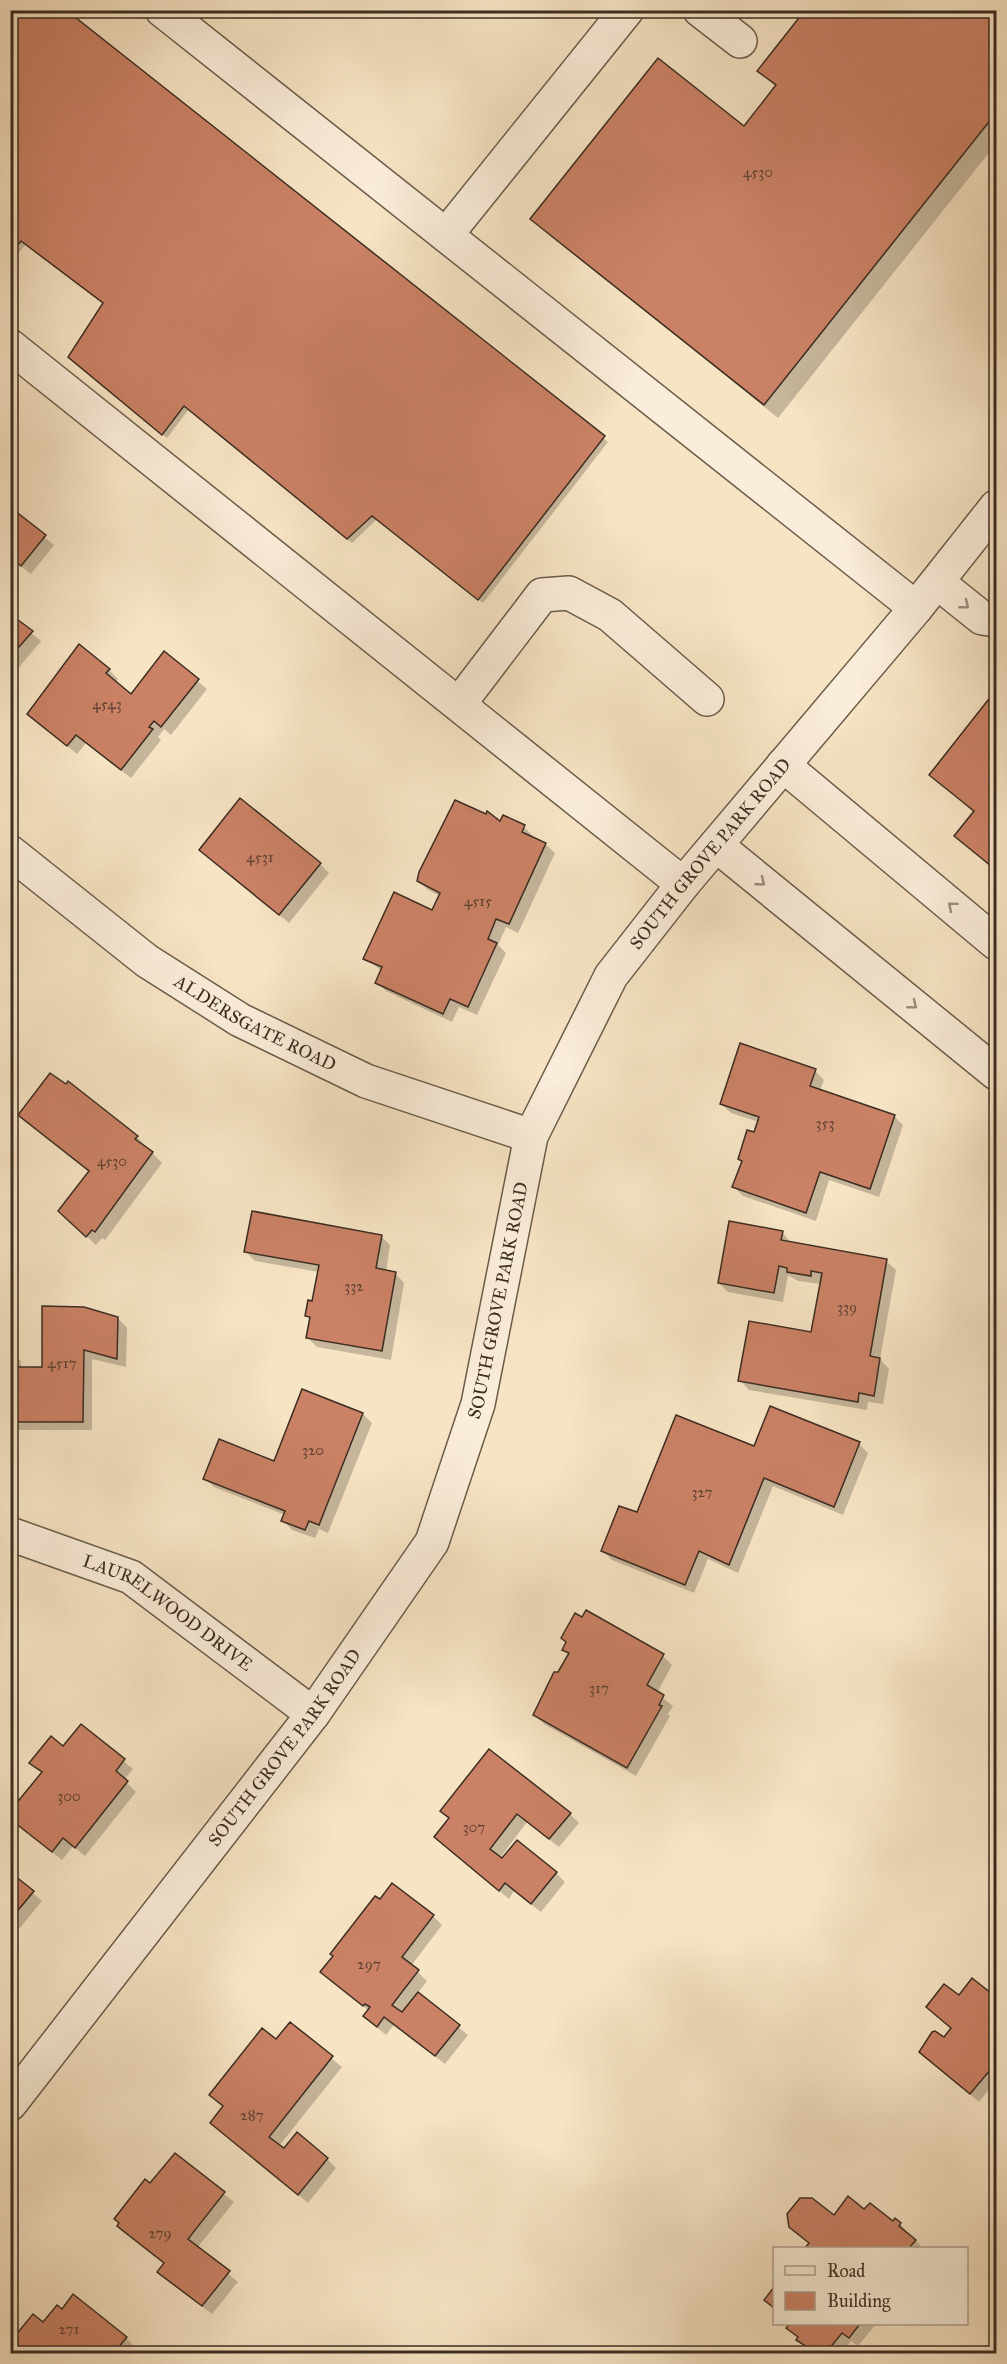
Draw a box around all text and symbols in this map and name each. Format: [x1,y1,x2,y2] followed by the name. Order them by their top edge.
[743,163,773,181] house number: 4530
[958,597,969,608] one-way arrow
[92,695,122,713] house number: 4543
[625,754,795,954] street label: SOUTH GROVE PARK ROAD
[246,848,274,866] house number: 4531
[754,874,765,885] one-way arrow
[464,892,492,910] house number: 4515
[947,902,958,913] one-way arrow
[169,970,340,1076] street label: ALDERSGATE ROAD
[906,997,917,1008] one-way arrow
[816,1114,834,1132] house number: 353
[97,1152,127,1170] house number: 4530
[463,1180,533,1422] street label: SOUTH GROVE PARK ROAD
[344,1277,364,1295] house number: 332
[837,1298,857,1316] house number: 339
[47,1354,77,1372] house number: 4517
[302,1441,324,1459] house number: 320
[692,1483,713,1501] house number: 327
[80,1550,257,1676] street label: LAURELWOOD DRIVE
[203,1645,366,1851] street label: SOUTH GROVE PARK ROAD
[589,1679,609,1697] house number: 317
[57,1787,81,1805] house number: 300
[463,1818,485,1836] house number: 307
[357,1955,381,1973] house number: 297
[240,2106,264,2124] house number: 287
[148,2224,172,2242] house number: 279
[773,2247,968,2325] legend
[827,2260,865,2282] text: Road
[827,2290,891,2313] text: Building
[59,2320,80,2338] house number: 271

